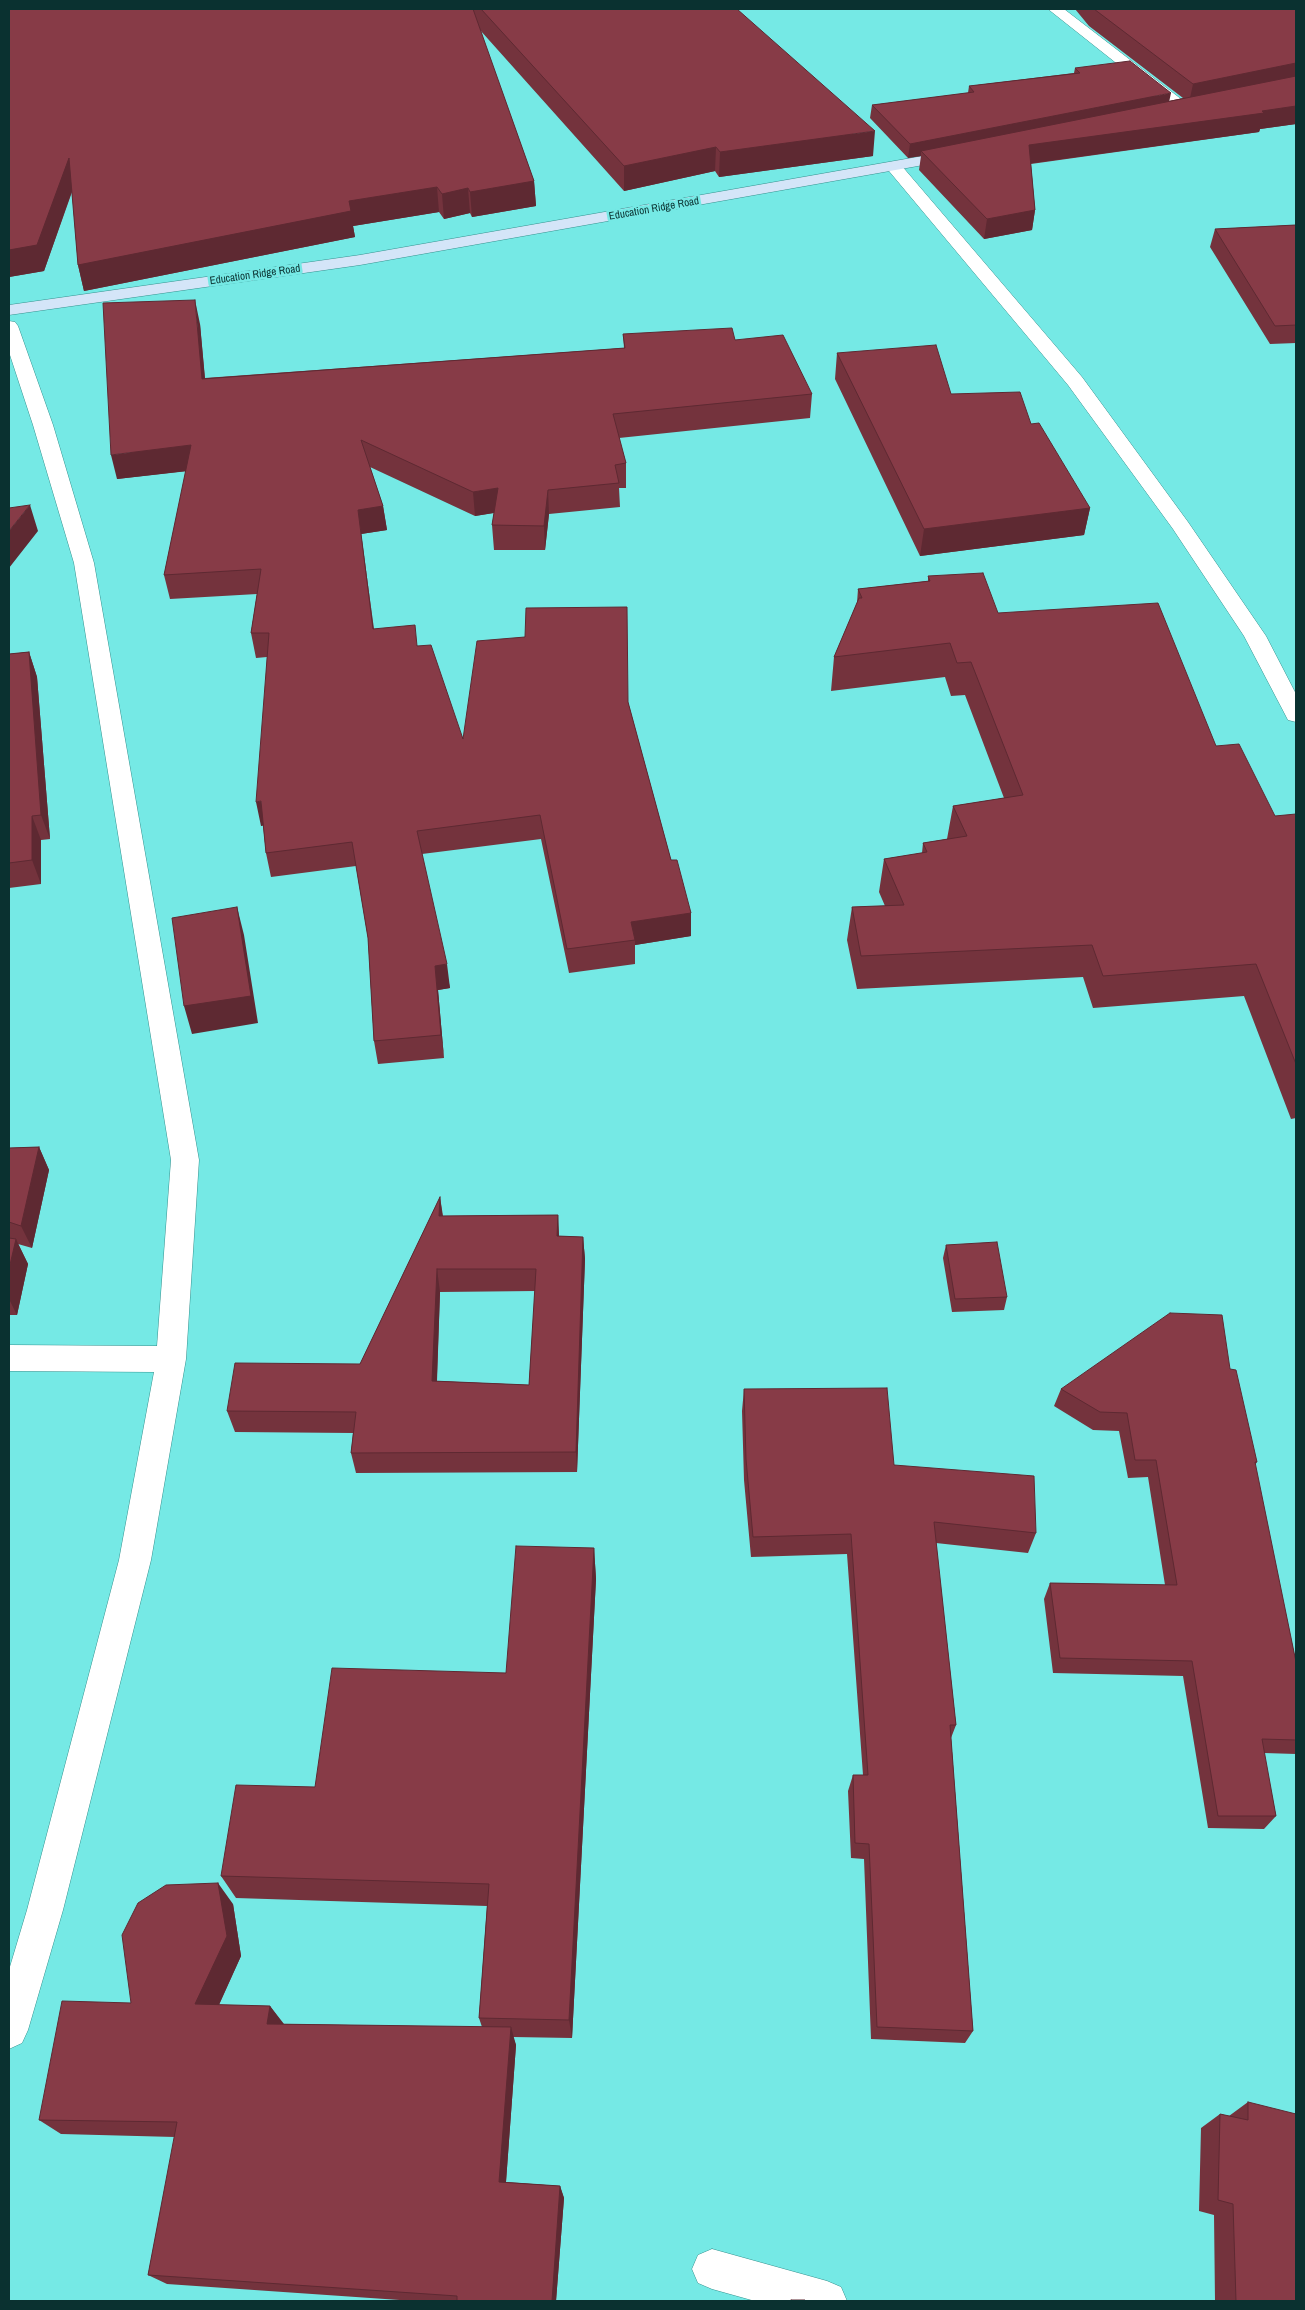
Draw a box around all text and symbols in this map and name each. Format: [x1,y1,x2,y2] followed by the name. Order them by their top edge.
[608,195,700,223] street label: Education Ridge Road
[209,262,301,288] street label: Education Ridge Road

